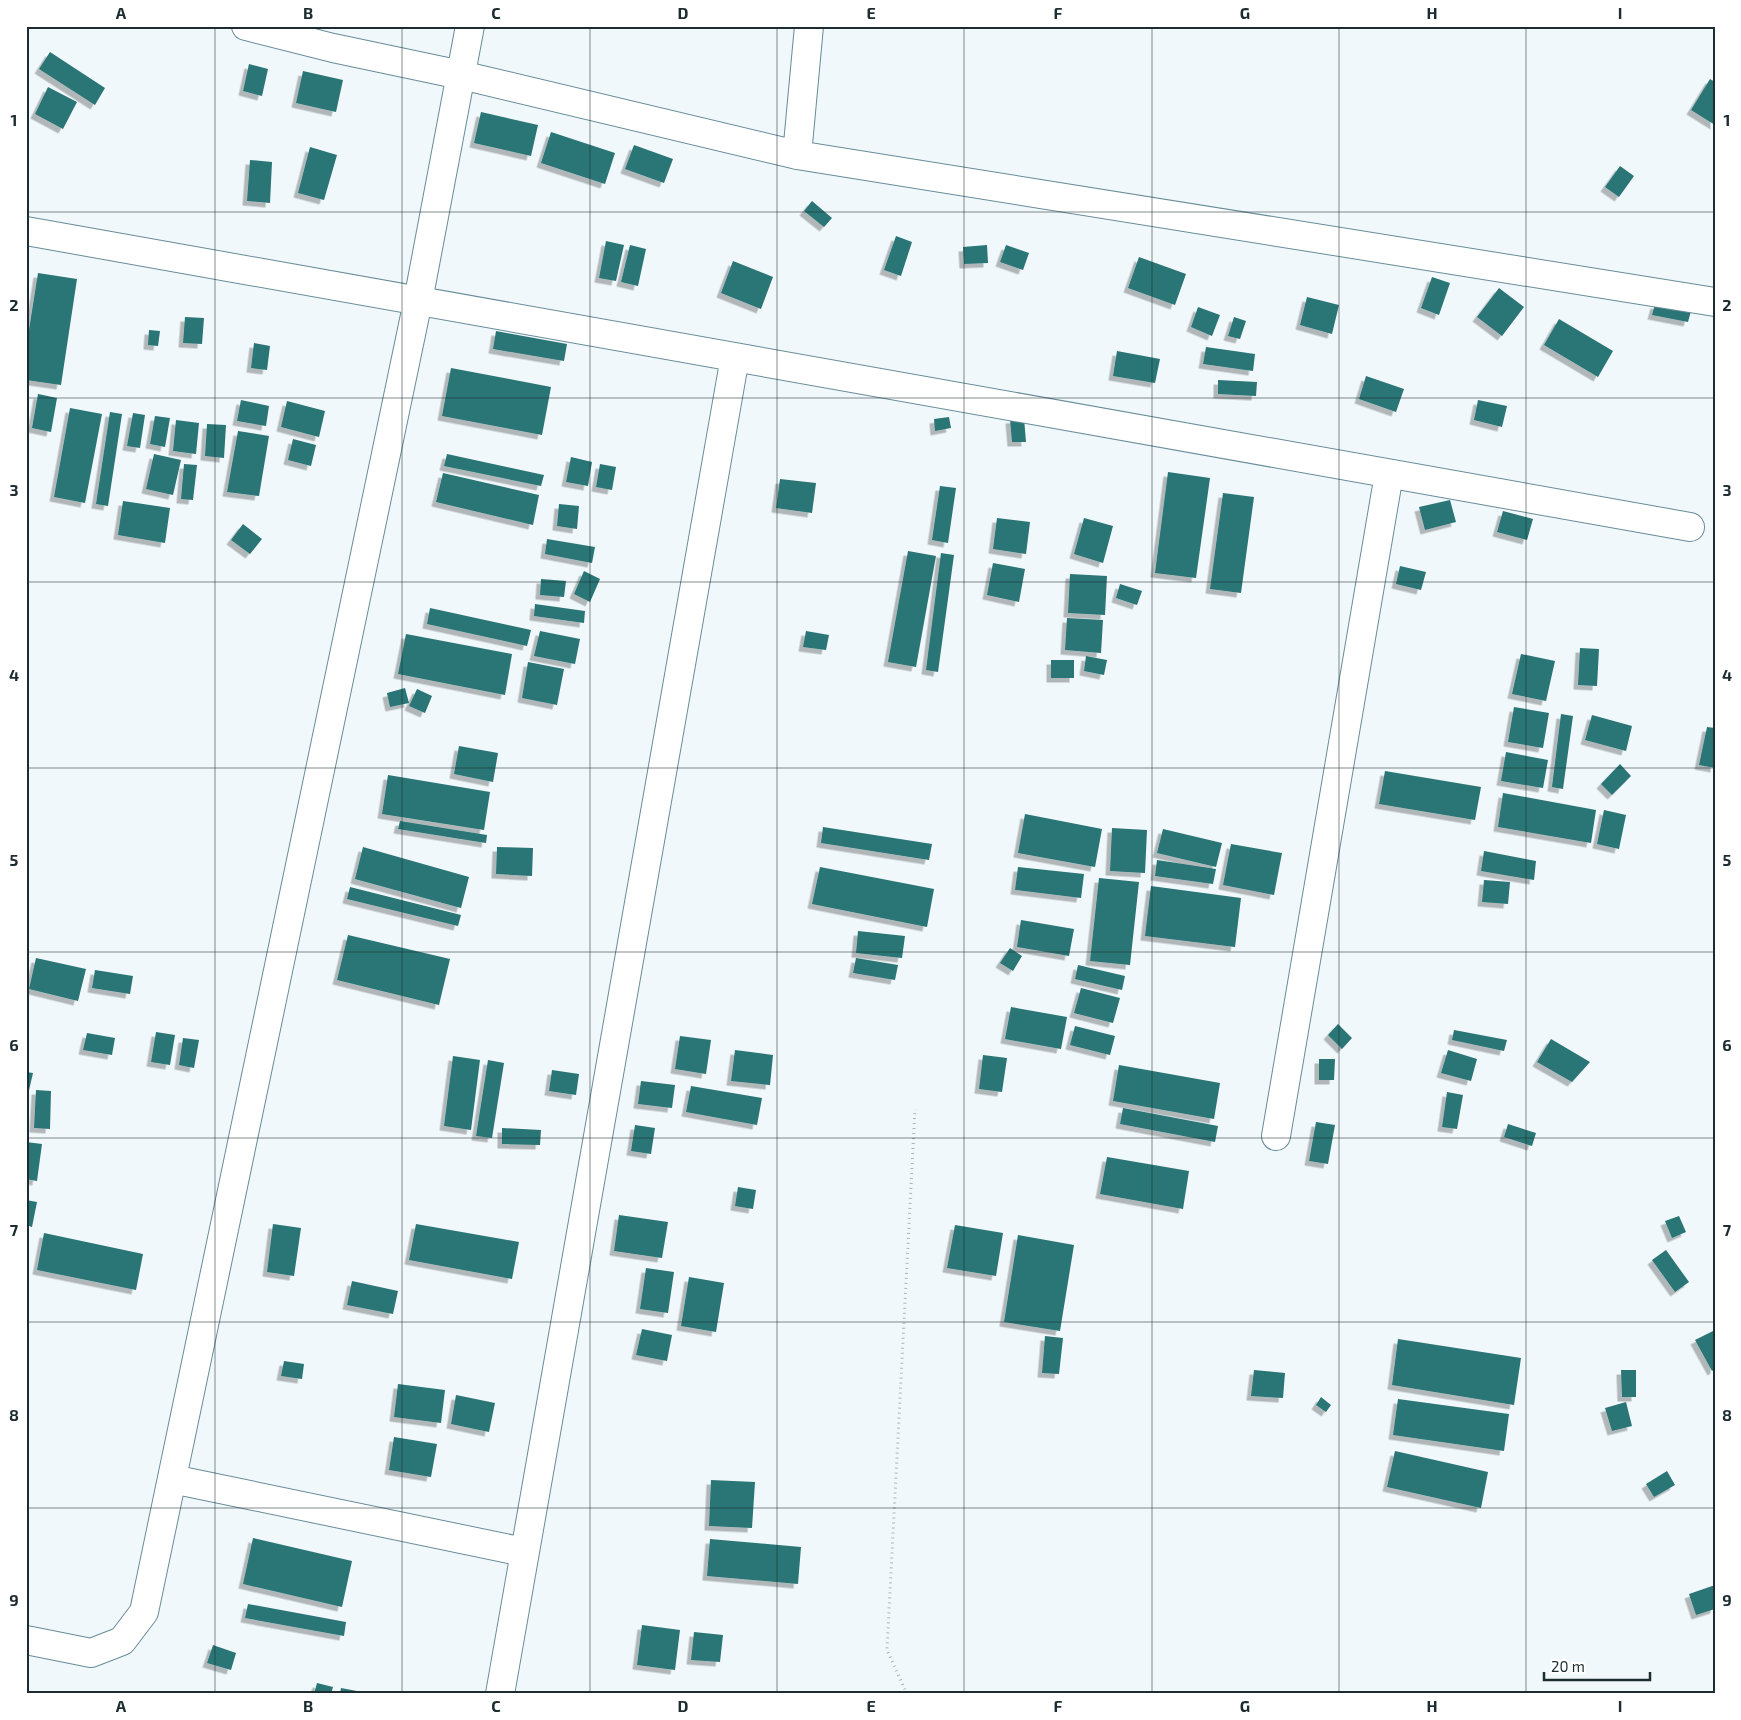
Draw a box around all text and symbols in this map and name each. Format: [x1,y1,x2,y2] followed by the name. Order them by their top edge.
[116,3,127,22] text: A
[303,3,313,22] text: B
[491,3,501,22] text: C
[678,3,689,22] text: D
[866,3,876,22] text: E
[1054,3,1063,22] text: F
[1240,3,1250,22] text: G
[1426,3,1438,22] text: H
[1618,3,1622,22] text: I
[11,110,17,129] text: 1
[1724,110,1730,129] text: 1
[9,295,19,314] text: 2
[1722,295,1732,314] text: 2
[9,480,19,499] text: 3
[1722,480,1732,499] text: 3
[9,665,19,684] text: 4
[1722,665,1732,684] text: 4
[10,850,19,869] text: 5
[1723,850,1732,869] text: 5
[9,1035,19,1054] text: 6
[1722,1035,1732,1054] text: 6
[10,1220,19,1239] text: 7
[1723,1220,1732,1239] text: 7
[9,1405,19,1424] text: 8
[1722,1405,1732,1424] text: 8
[9,1590,19,1609] text: 9
[1722,1590,1732,1609] text: 9
[1544,1650,1650,1682] scale bar
[1551,1657,1585,1675] text: 20 m
[116,1696,127,1715] text: A
[303,1696,313,1715] text: B
[491,1696,501,1715] text: C
[678,1696,689,1715] text: D
[866,1696,876,1715] text: E
[1054,1696,1063,1715] text: F
[1240,1696,1250,1715] text: G
[1426,1696,1438,1715] text: H
[1618,1696,1622,1715] text: I

